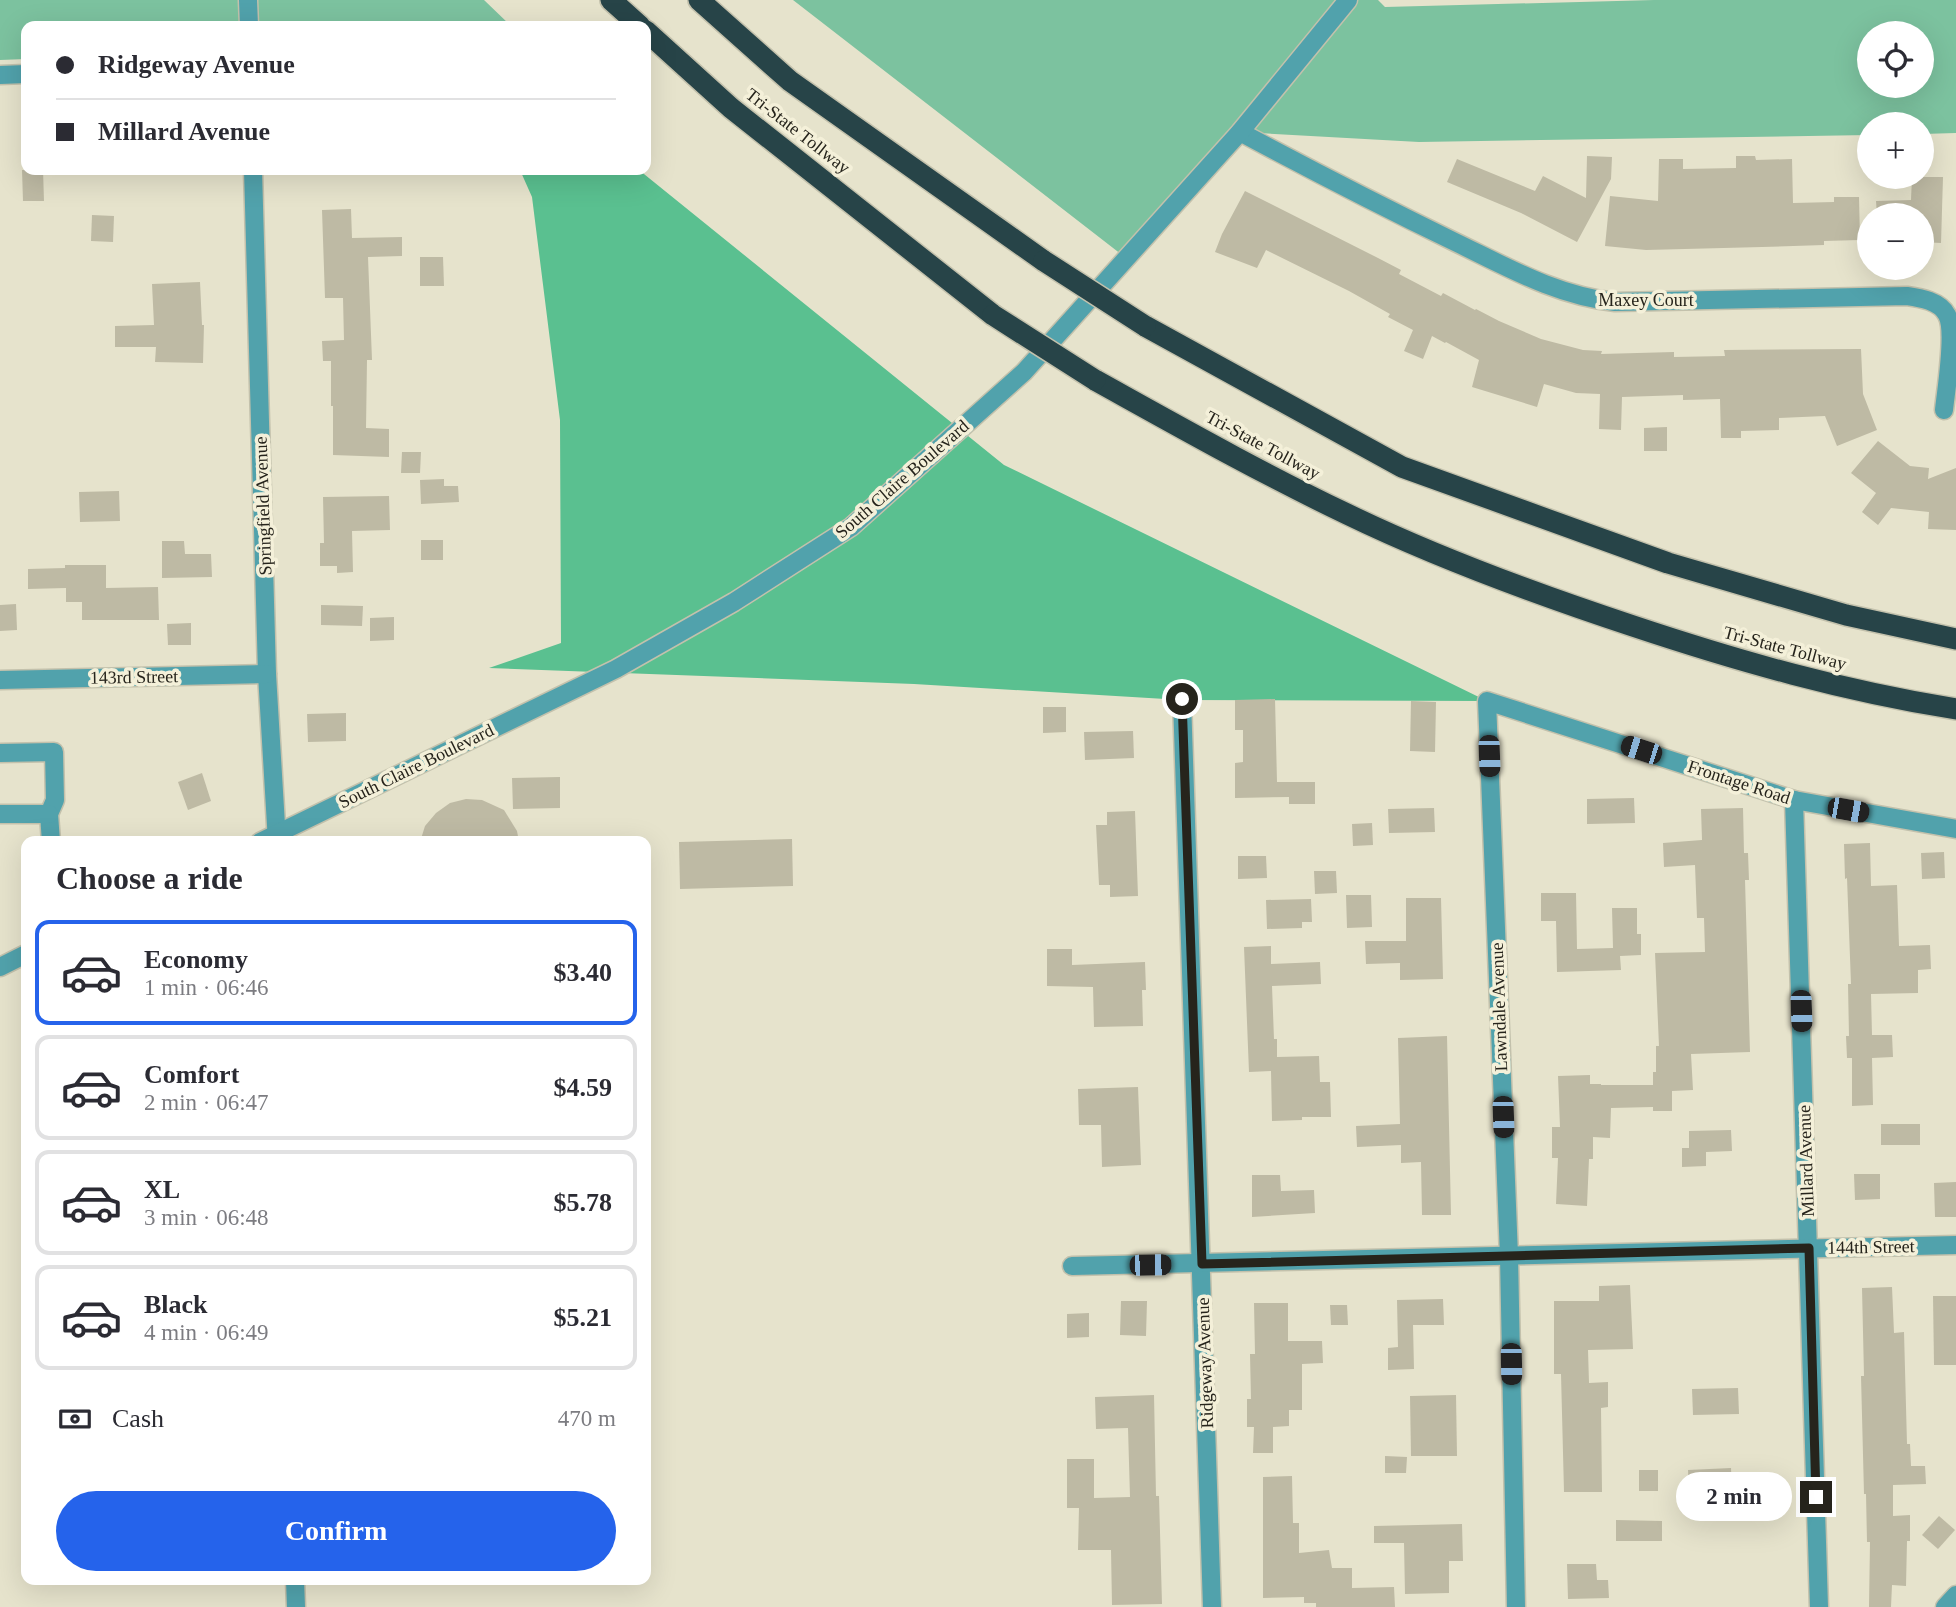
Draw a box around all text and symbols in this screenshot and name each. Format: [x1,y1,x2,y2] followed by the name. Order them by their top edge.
[1857,21,1934,280] map controls
[1857,21,1934,98] button: locate
[98,50,295,79] text: Ridgeway Avenue
[742,84,854,178] street label: Tri-State Tollway
[1857,112,1934,189] button: +
[98,117,270,146] text: Millard Avenue
[1857,203,1934,280] button: −
[1598,290,1694,310] street label: Maxey Court
[1203,407,1323,483] street label: Tri-State Tollway
[831,416,973,542] street label: South Claire Boulevard
[251,436,275,576] street label: Springfield Avenue
[1721,622,1849,674] street label: Tri-State Tollway
[90,666,178,688] street label: 143rd Street
[1166,683,1198,715] route start
[335,720,497,812] street label: South Claire Boulevard
[1618,734,1665,766] car
[1478,735,1501,777] car
[1685,756,1793,808] street label: Frontage Road
[1826,796,1871,824] car
[56,860,243,896] text: Choose a ride
[60,941,123,1004] icon: car
[1487,942,1511,1072] street label: Lawndale Avenue
[144,945,248,974] text: Economy
[554,958,612,987] text: $3.40
[144,975,269,1000] text: 1 min · 06:46
[1790,990,1813,1032] car
[60,1056,123,1119] icon: car
[144,1060,239,1089] text: Comfort
[554,1073,612,1102] text: $4.59
[144,1090,269,1115] text: 2 min · 06:47
[1492,1096,1515,1138] car
[1794,1105,1818,1217] street label: Millard Avenue
[60,1171,123,1234] icon: car
[144,1175,180,1204] text: XL
[554,1188,612,1217] text: $5.78
[144,1205,269,1230] text: 3 min · 06:48
[1827,1236,1915,1258] street label: 144th Street
[1129,1254,1172,1276] car
[60,1286,123,1349] icon: car
[144,1290,208,1319] text: Black
[1193,1297,1217,1429] street label: Ridgeway Avenue
[554,1303,612,1332] text: $5.21
[144,1320,269,1345] text: 4 min · 06:49
[1501,1343,1522,1385] car
[56,1400,94,1438] icon: cash
[112,1404,164,1433] text: Cash
[558,1406,616,1431] text: 470 m
[1676,1472,1792,1522] callout: 2 min
[1800,1481,1832,1513] route end
[1706,1484,1762,1509] text: 2 min
[56,1491,616,1571] button: Confirm

